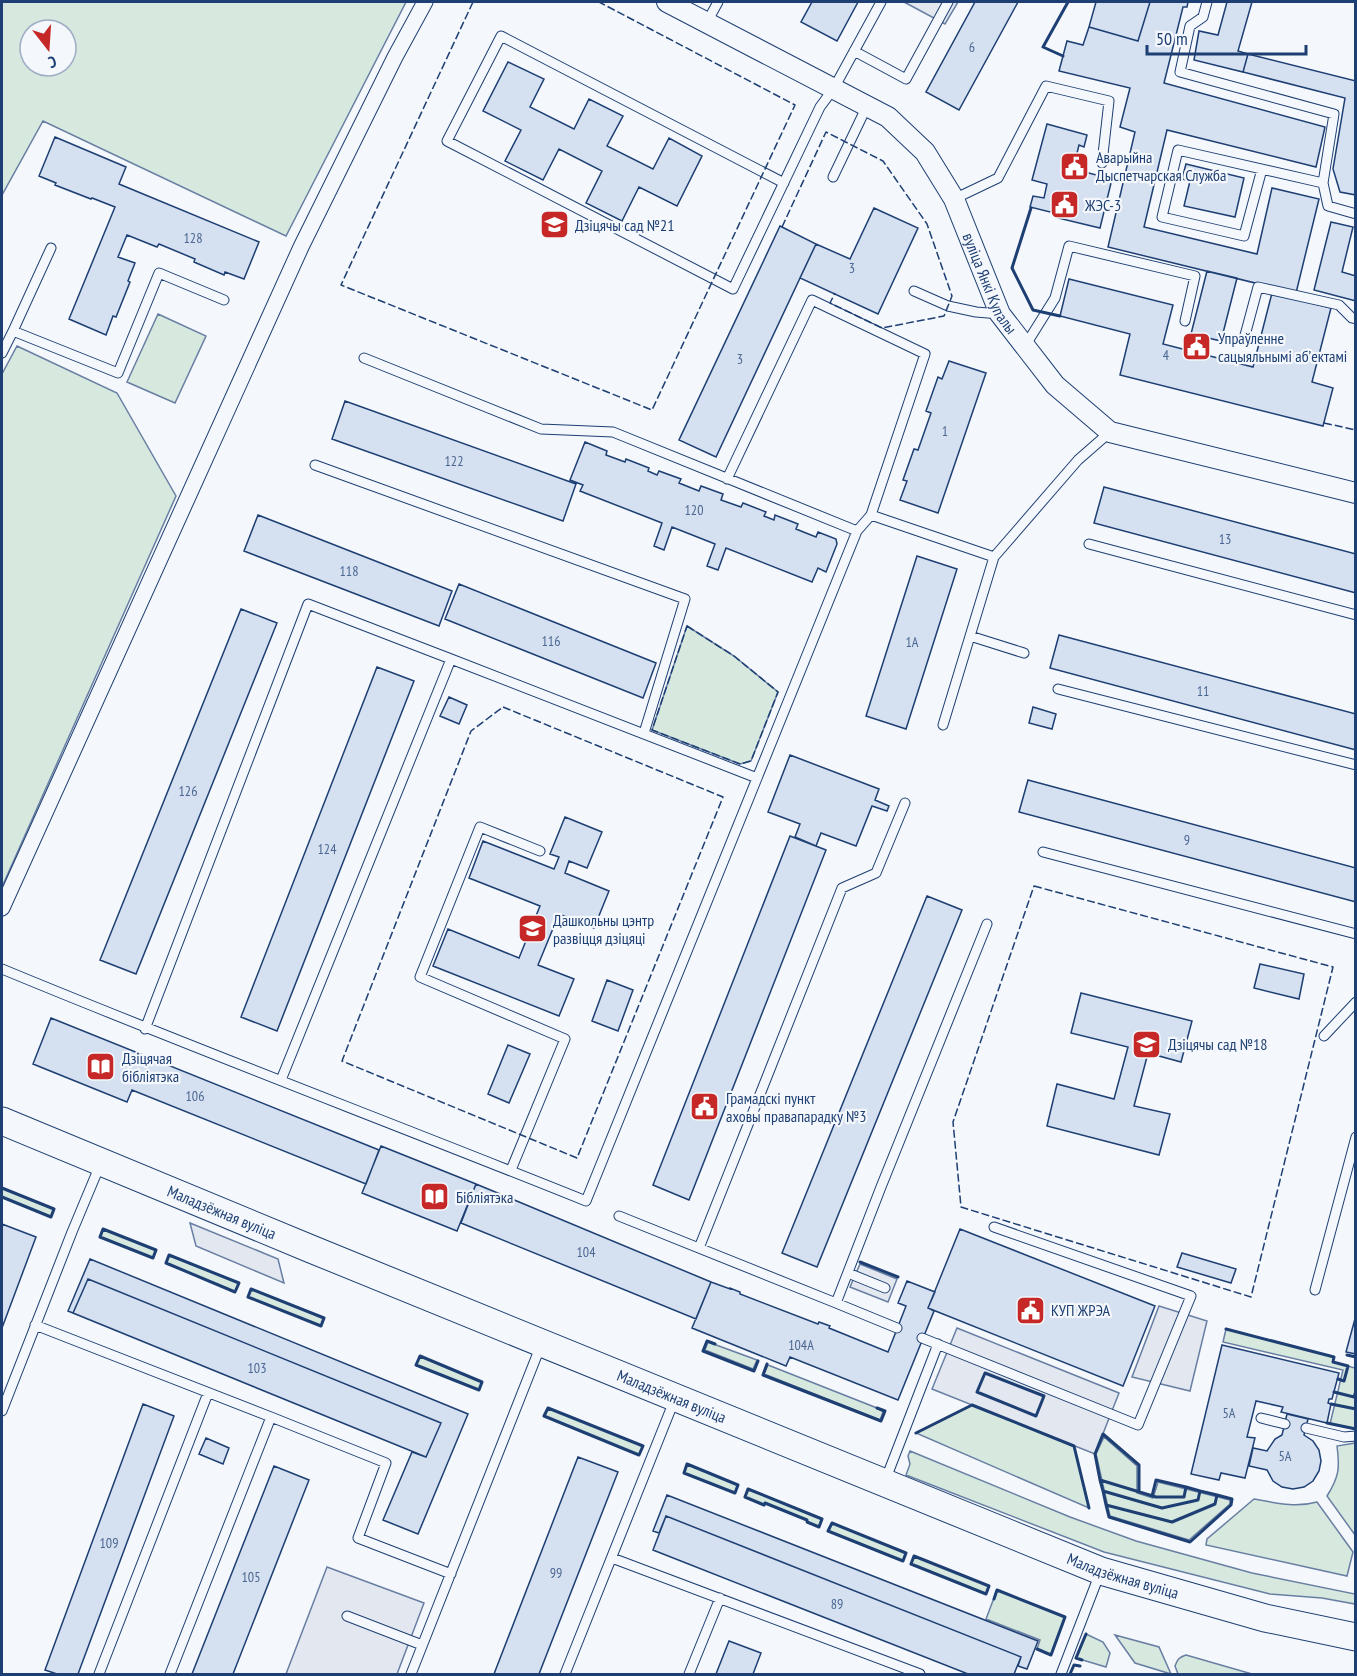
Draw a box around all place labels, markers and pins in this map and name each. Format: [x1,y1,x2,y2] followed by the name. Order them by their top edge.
[1096,147,1226,185] place label: Аварыйна Дыспетчарская Служба
[1059,150,1091,182] public building icon: Аварыйна Дыспетчарская Служба
[1048,189,1080,221] public building icon: ЖЭС-3
[1084,195,1121,215] place label: ЖЭС-3
[538,209,570,241] school or university icon: Дзіцячы сад №21
[575,215,674,235] place label: Дзіцячы сад №21
[1218,328,1347,366] place label: Упраўленне сацыяльнымі абʼектамі
[1181,331,1213,363] public building icon: Упраўленне сацыяльнымі абʼектамі
[553,910,654,948] place label: Дашкольны цэнтр развіцця дзіцяці
[516,913,548,945] school or university icon: Дашкольны цэнтр развіцця дзіцяці
[1131,1028,1163,1060] school or university icon: Дзіцячы сад №18
[1168,1034,1267,1054] place label: Дзіцячы сад №18
[122,1048,179,1086] place label: Дзіцячая бібліятэка
[85,1051,117,1083] library icon: Дзіцячая бібліятэка
[726,1088,866,1126] place label: Грамадскі пункт аховы правапарадку №3
[689,1091,721,1123] public building icon: Грамадскі пункт аховы правапарадку №3
[419,1181,451,1213] library icon: Бібліятэка
[456,1187,513,1207] place label: Бібліятэка
[1014,1294,1046,1326] public building icon: КУП ЖРЭА
[1051,1300,1111,1320] place label: КУП ЖРЭА

